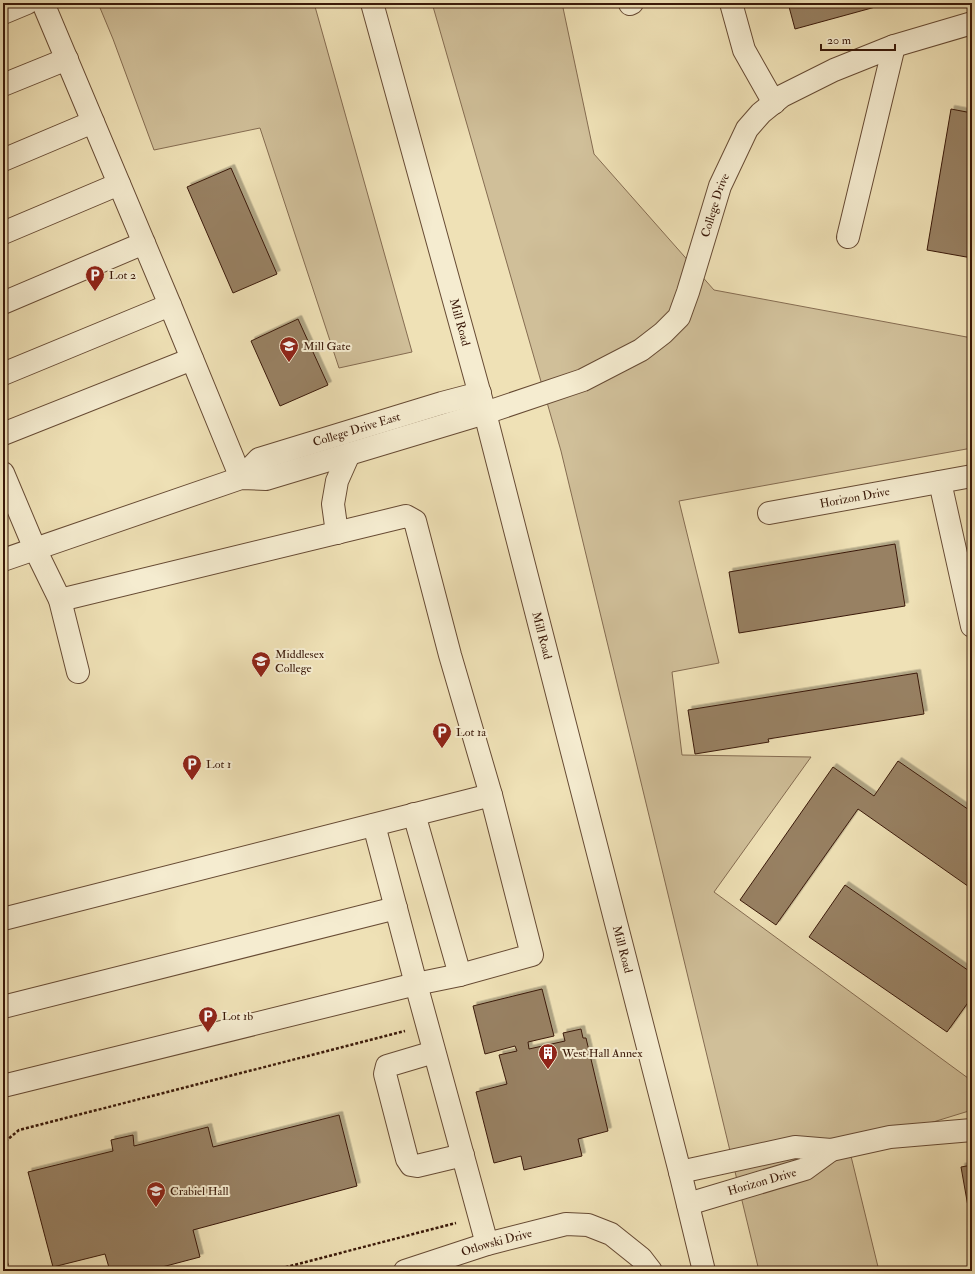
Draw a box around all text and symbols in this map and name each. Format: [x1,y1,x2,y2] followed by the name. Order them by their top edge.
[821,26,895,52] scale bar
[827,33,852,48] text: 20 m
[697,171,733,239] street label: College Drive
[84,264,106,292] parking icon: Lot 2
[109,268,136,283] place label: Lot 2
[446,297,474,348] street label: Mill Road
[278,335,300,363] school or university icon: Mill Gate
[303,339,350,354] place label: Mill Gate
[311,409,402,450] street label: College Drive East
[818,484,891,511] street label: Horizon Drive
[529,610,555,661] street label: Mill Road
[275,647,325,676] place label: Middlesex College
[250,650,272,678] school or university icon: Middlesex College
[431,721,453,749] parking icon: Lot 1a
[456,725,487,740] place label: Lot 1a
[181,753,203,781] parking icon: Lot 1
[206,757,231,772] place label: Lot 1
[609,924,636,975] street label: Mill Road
[197,1005,219,1033] parking icon: Lot 1b
[222,1009,253,1024] place label: Lot 1b
[537,1042,559,1070] building icon: West Hall Annex
[561,1046,643,1061] place label: West Hall Annex
[726,1165,798,1199] street label: Horizon Drive
[145,1180,167,1208] school or university icon: Crabiel Hall
[170,1184,229,1199] place label: Crabiel Hall
[459,1225,534,1260] street label: Otlowski Drive

